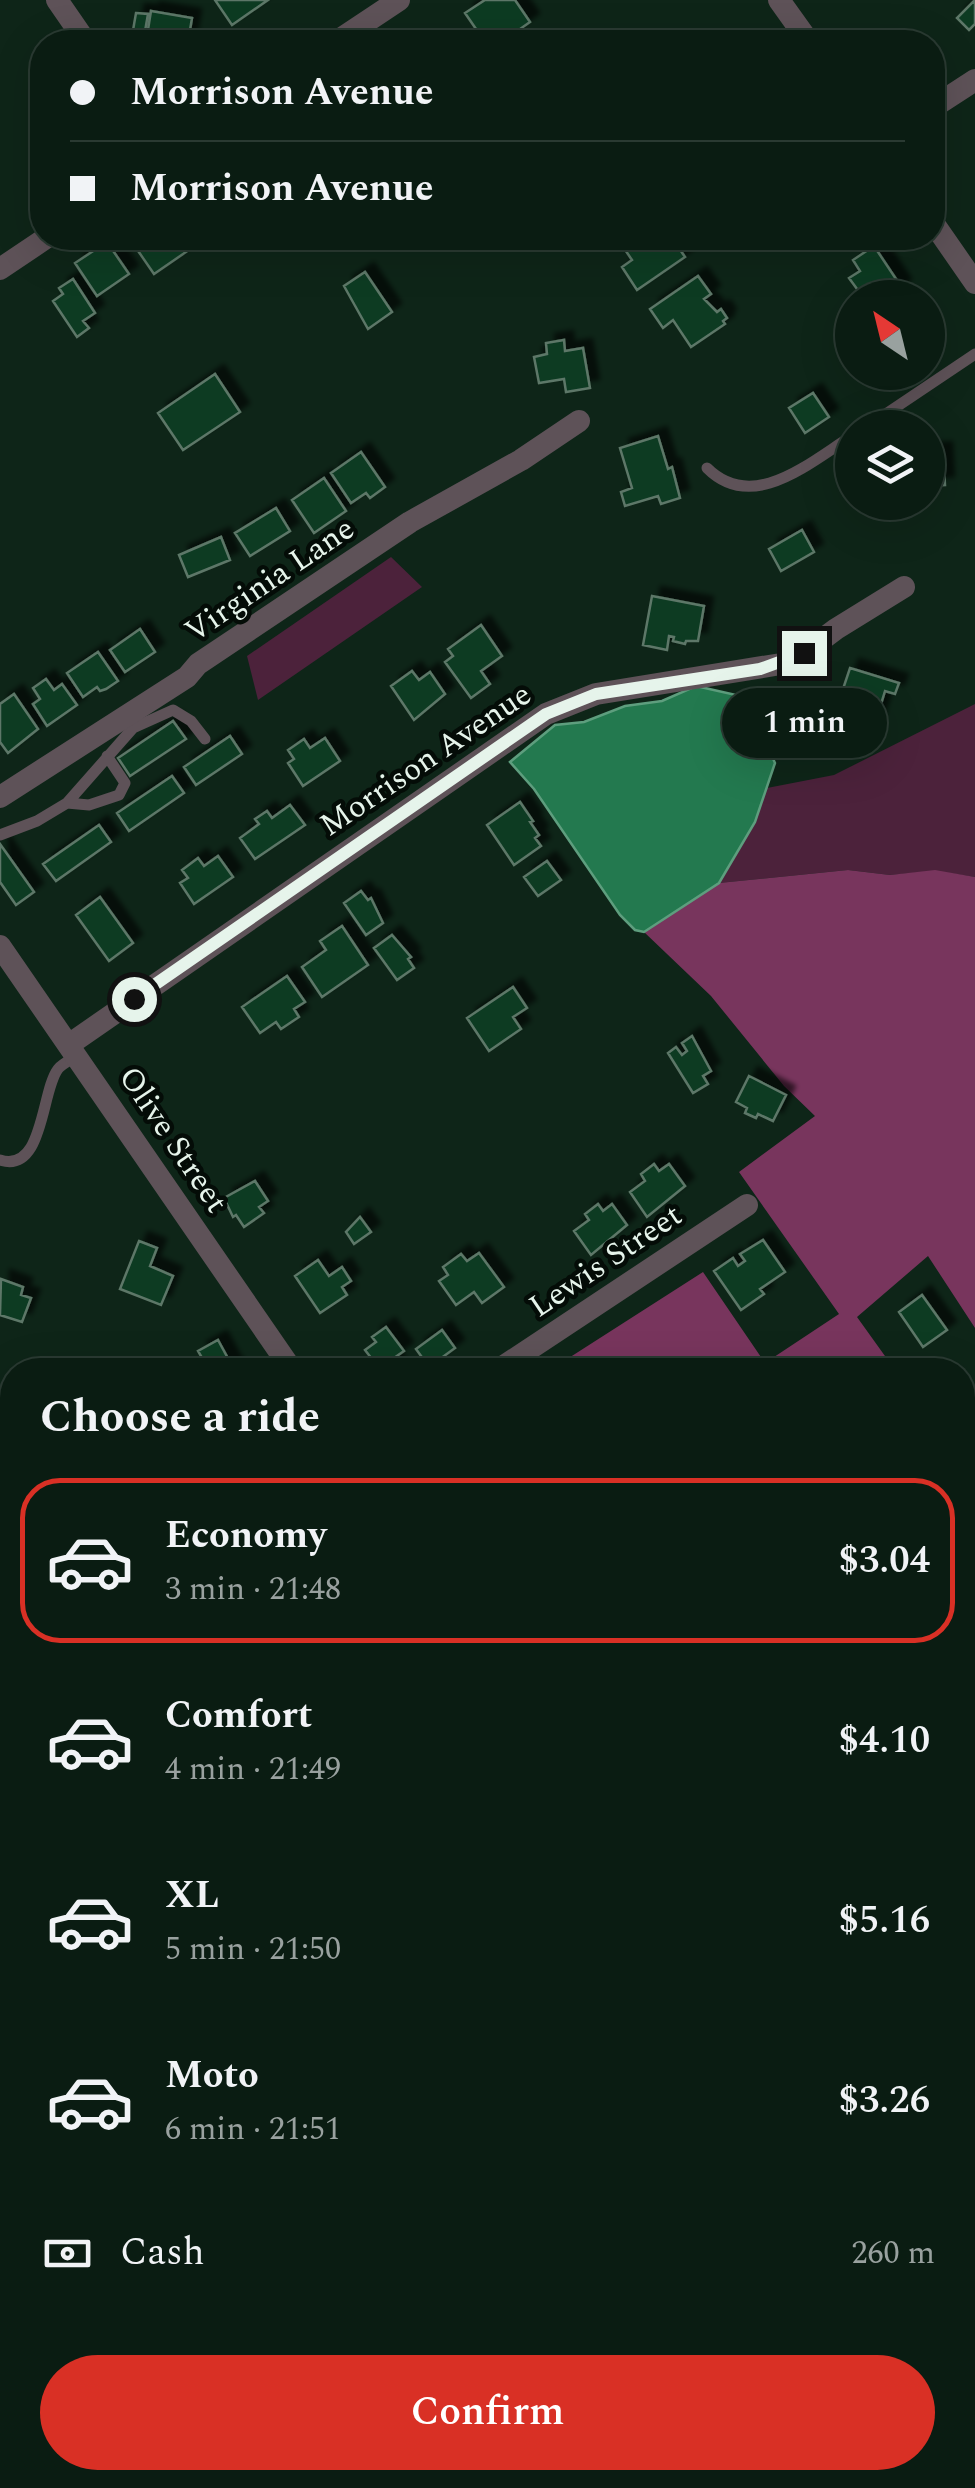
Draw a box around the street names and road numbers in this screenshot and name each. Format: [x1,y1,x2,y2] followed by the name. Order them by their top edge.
[175,505,365,655] street label: Virginia Lane
[310,671,542,850] street label: Morrison Avenue
[105,1056,240,1223] street label: Olive Street
[519,1192,692,1331] street label: Lewis Street

